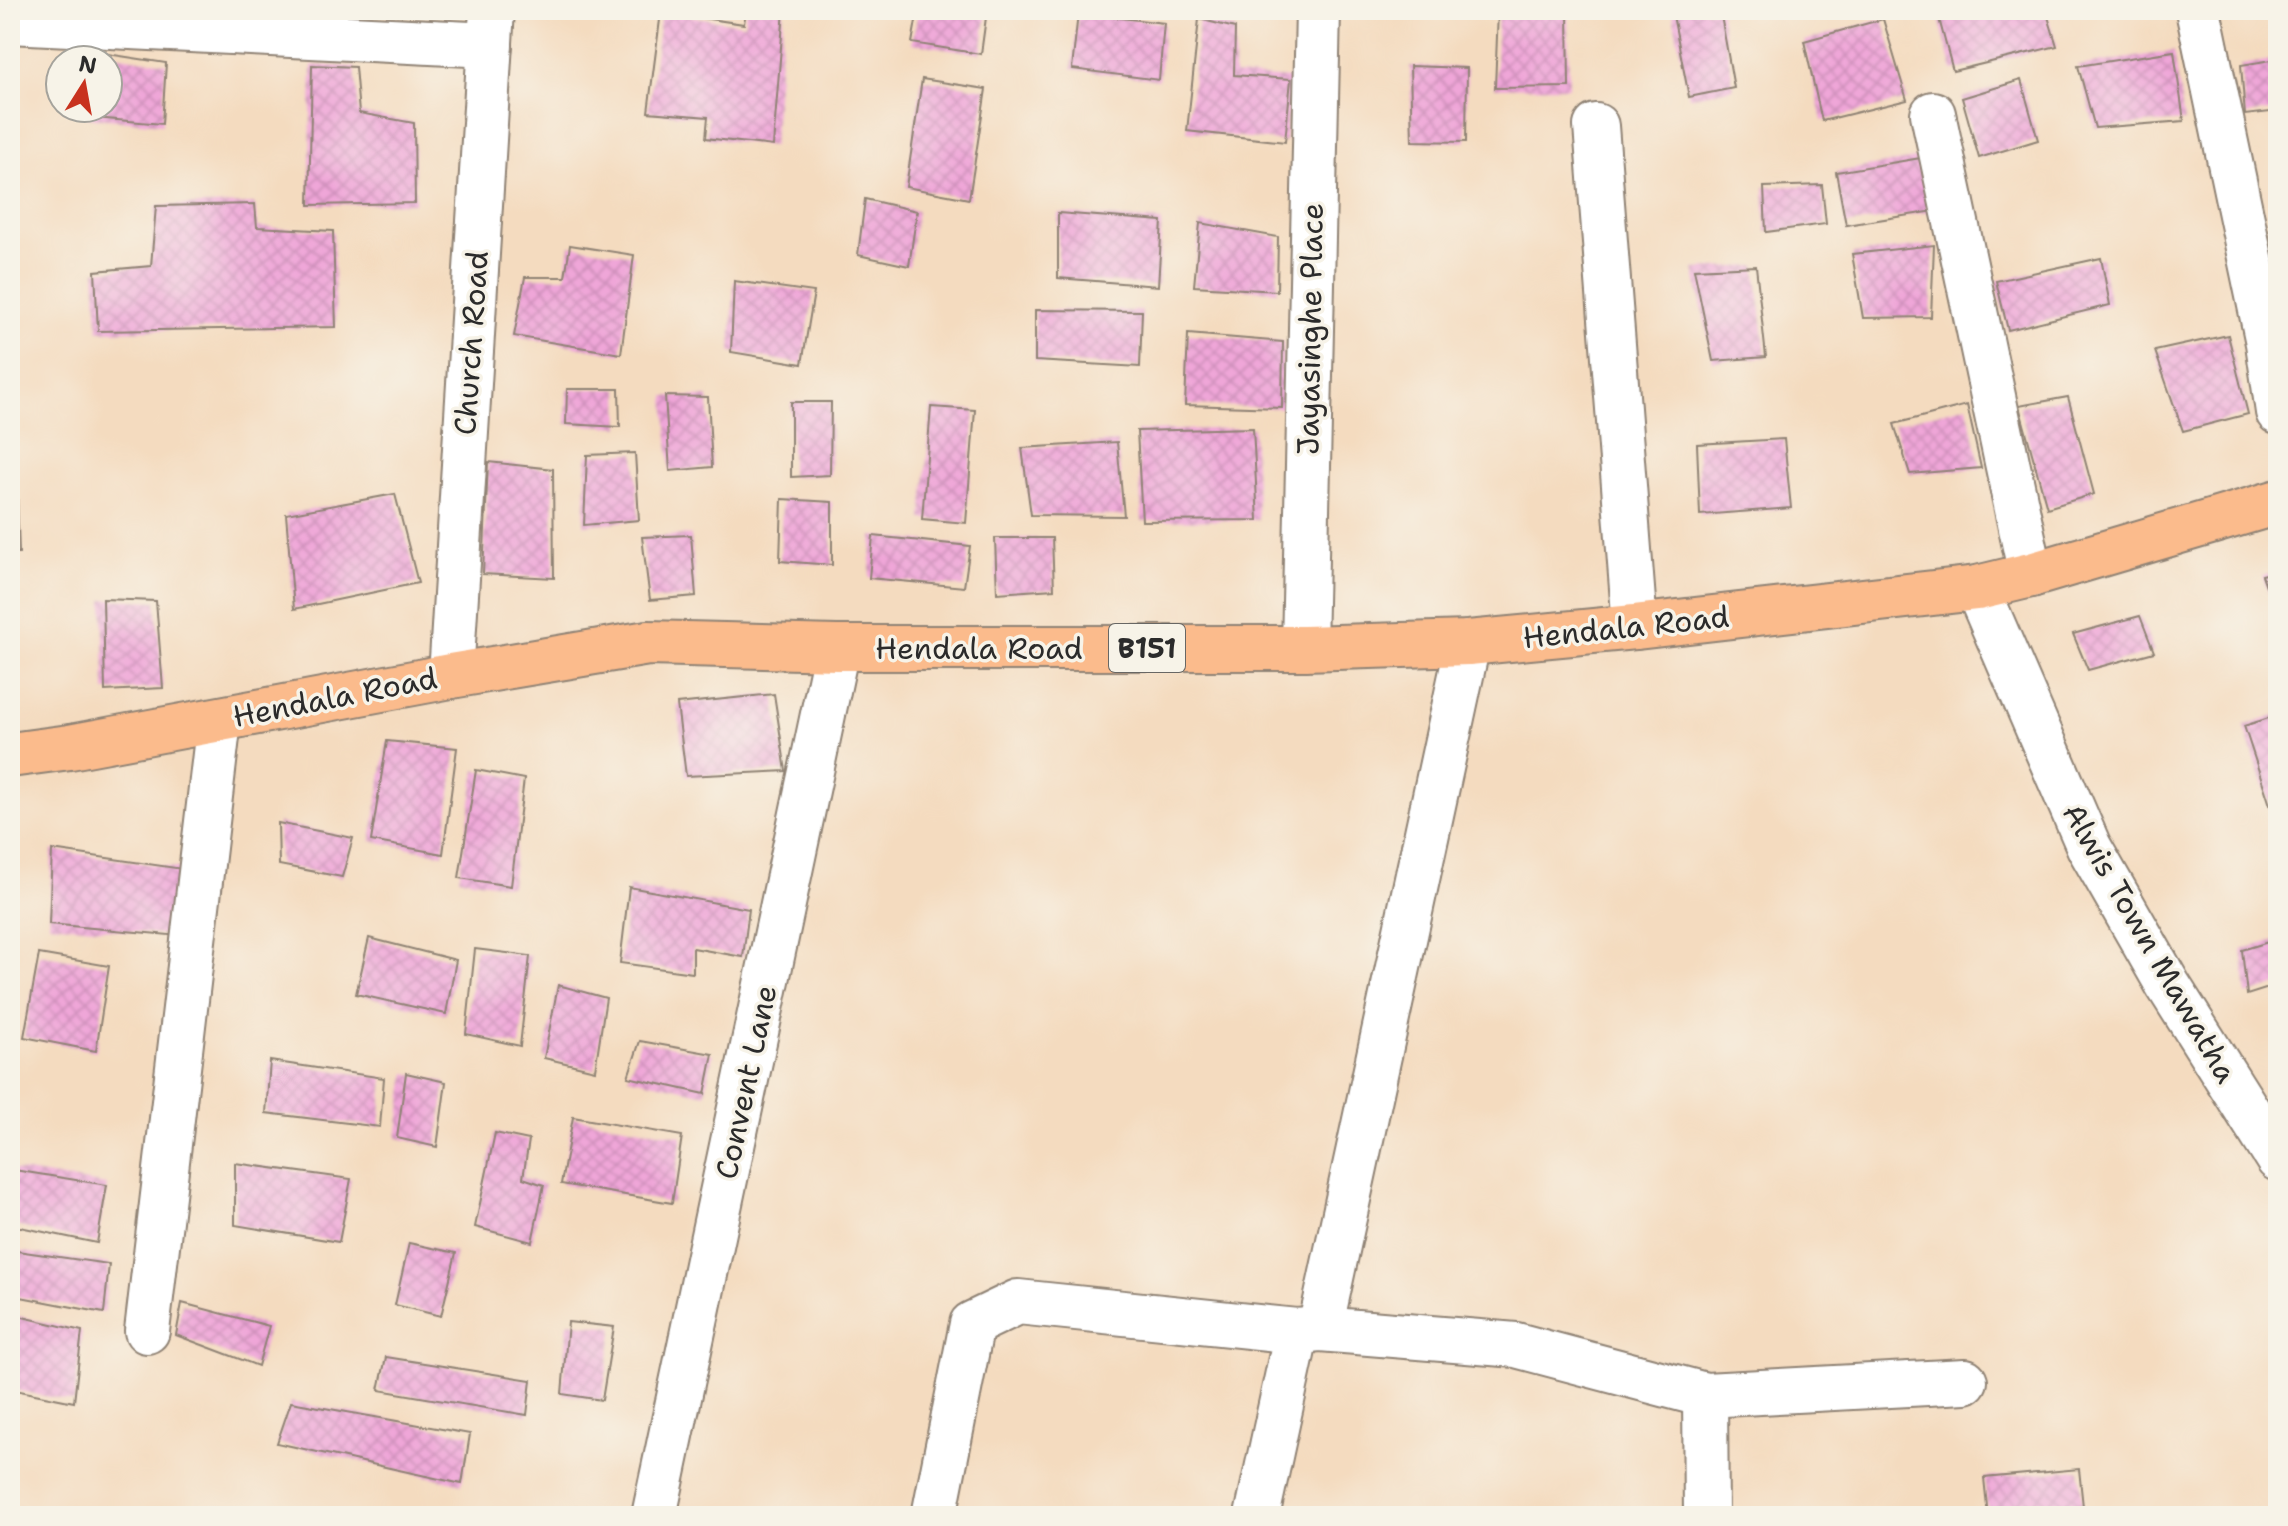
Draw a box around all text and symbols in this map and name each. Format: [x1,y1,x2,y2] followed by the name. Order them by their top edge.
[44,44,124,124] north arrow
[76,49,99,81] text: N
[1287,203,1333,455] street label: Jayasinghe Place
[444,249,498,437] street label: Church Road
[1521,596,1731,658] street label: Hendala Road
[1109,624,1185,672] road number: B151
[875,628,1083,669] street label: Hendala Road
[229,657,441,737] street label: Hendala Road
[2053,796,2247,1091] street label: Alwis Town Mawatha
[705,981,787,1183] street label: Convent Lane

